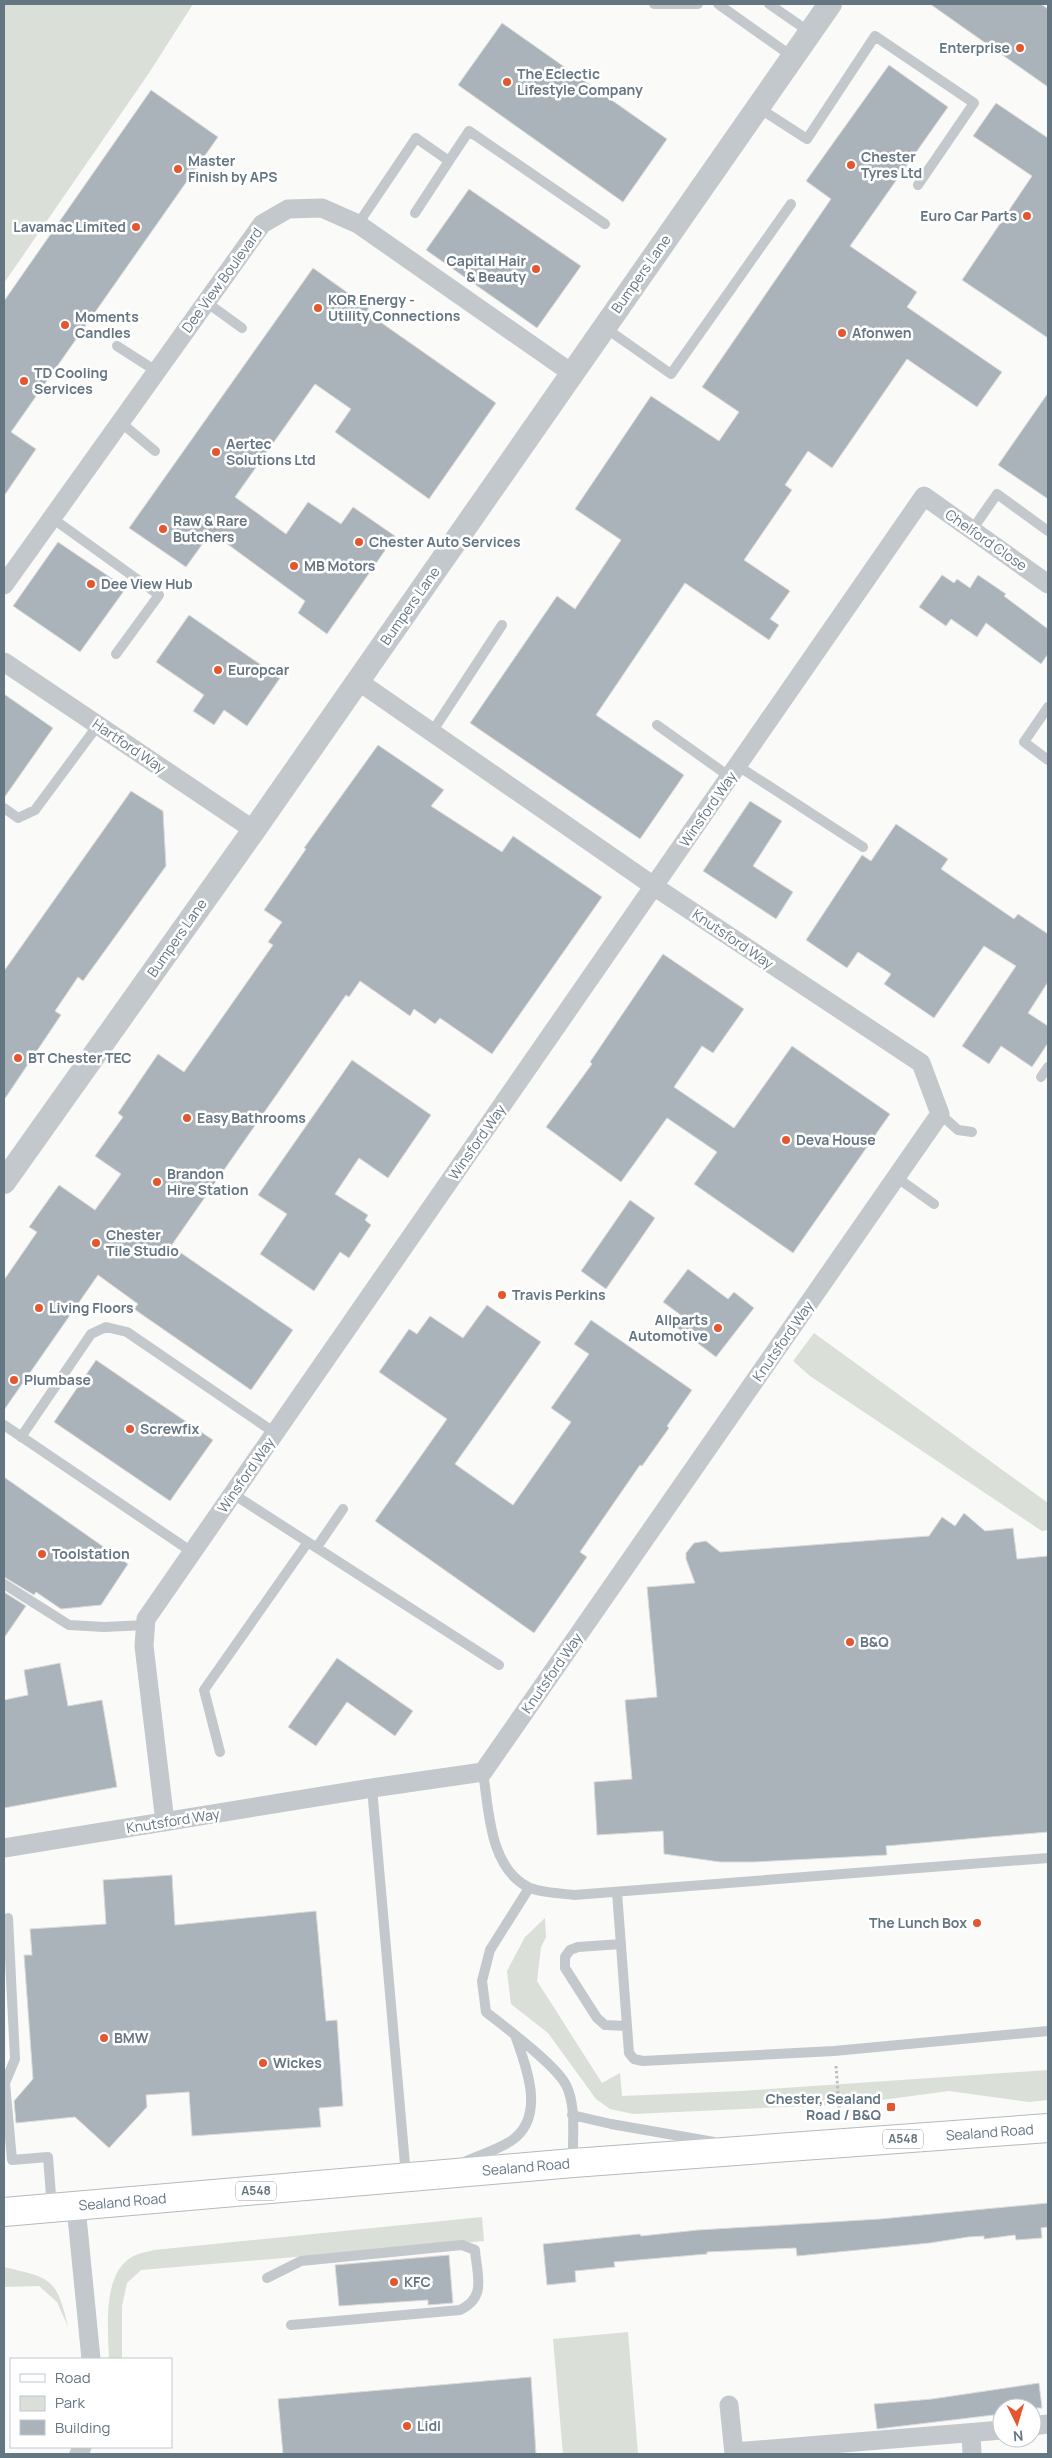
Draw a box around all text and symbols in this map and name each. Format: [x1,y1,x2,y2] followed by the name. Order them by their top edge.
[939,38,1010,57] place label: Enterprise
[1014,42,1026,54] marker: Enterprise
[517,64,643,99] place label: The Eclectic Lifestyle Company
[501,76,513,88] marker: The Eclectic Lifestyle Company
[861,147,922,182] place label: Chester Tyres Ltd
[188,151,277,186] place label: Master Finish by APS
[845,159,857,171] marker: Chester Tyres Ltd
[172,163,184,175] marker: Master Finish by APS
[920,206,1017,225] place label: Euro Car Parts
[1021,210,1033,222] marker: Euro Car Parts
[13,217,126,236] place label: Lavamac Limited
[130,221,142,233] marker: Lavamac Limited
[177,223,266,336] street label: Dee View Boulevard
[607,231,675,317] street label: Bumpers Lane
[447,251,526,286] place label: Capital Hair & Beauty
[530,263,542,275] marker: Capital Hair & Beauty
[328,290,461,325] place label: KOR Energy - Utility Connections
[312,302,324,314] marker: KOR Energy - Utility Connections
[75,307,139,342] place label: Moments Candles
[59,319,71,331] marker: Moments Candles
[852,323,911,342] place label: Afonwen
[836,327,848,339] marker: Afonwen
[34,363,108,398] place label: TD Cooling Services
[18,375,30,387] marker: TD Cooling Services
[226,434,316,469] place label: Aertec Solutions Ltd
[210,446,222,458] marker: Aertec Solutions Ltd
[942,504,1031,575] street label: Chelford Close
[173,511,247,546] place label: Raw & Rare Butchers
[157,523,169,535] marker: Raw & Rare Butchers
[369,532,521,551] place label: Chester Auto Services
[353,536,365,548] marker: Chester Auto Services
[304,556,376,575] place label: MB Motors
[288,560,300,572] marker: MB Motors
[376,563,444,649] street label: Bumpers Lane
[101,574,193,593] place label: Dee View Hub
[85,578,97,590] marker: Dee View Hub
[228,660,290,679] place label: Europcar
[212,664,224,676] marker: Europcar
[89,714,170,777] street label: Hartford Way
[675,767,741,850] street label: Winsford Way
[143,895,211,981] street label: Bumpers Lane
[689,904,778,973] street label: Knutsford Way
[28,1048,132,1067] place label: BT Chester TEC
[12,1052,24,1064] marker: BT Chester TEC
[444,1100,510,1183] street label: Winsford Way
[197,1108,306,1127] place label: Easy Bathrooms
[181,1112,193,1124] marker: Easy Bathrooms
[796,1130,876,1149] place label: Deva House
[780,1134,792,1146] marker: Deva House
[167,1164,248,1199] place label: Brandon Hire Station
[151,1176,163,1188] marker: Brandon Hire Station
[106,1225,179,1260] place label: Chester Tile Studio
[90,1237,102,1249] marker: Chester Tile Studio
[512,1285,606,1304] place label: Travis Perkins
[496,1289,508,1301] marker: Travis Perkins
[748,1296,818,1385] street label: Knutsford Way
[49,1298,134,1317] place label: Living Floors
[33,1302,45,1314] marker: Living Floors
[629,1310,708,1345] place label: Allparts Automotive
[712,1322,724,1334] marker: Allparts Automotive
[24,1370,91,1389] place label: Plumbase
[8,1374,20,1386] marker: Plumbase
[140,1419,200,1438] place label: Screwfix
[124,1423,136,1435] marker: Screwfix
[213,1433,279,1516] street label: Winsford Way
[52,1544,130,1563] place label: Toolstation
[36,1548,48,1560] marker: Toolstation
[517,1628,587,1717] street label: Knutsford Way
[860,1632,889,1651] place label: B&Q
[844,1636,856,1648] marker: B&Q
[125,1804,221,1837] street label: Knutsford Way
[869,1913,967,1932] place label: The Lunch Box
[971,1917,983,1929] marker: The Lunch Box
[114,2028,149,2047] place label: BMW
[98,2032,110,2044] marker: BMW
[273,2053,322,2072] place label: Wickes
[257,2057,269,2069] marker: Wickes
[765,2089,881,2124] place label: Chester, Sealand Road / B&Q
[885,2101,897,2113] marker: Chester, Sealand Road / B&Q
[945,2119,1034,2145] street label: Sealand Road
[883,2130,923,2148] road number: A548
[481,2153,571,2180] street label: Sealand Road
[236,2182,276,2200] road number: A548
[78,2188,167,2215] street label: Sealand Road
[404,2272,431,2291] place label: KFC
[388,2276,400,2288] marker: KFC
[10,2358,172,2448] legend
[55,2367,91,2388] text: Road
[55,2392,85,2413] text: Park
[992,2398,1042,2448] north arrow
[417,2416,441,2435] place label: Lidl
[55,2417,110,2438] text: Building
[401,2420,413,2432] marker: Lidl
[1012,2427,1024,2446] text: N

